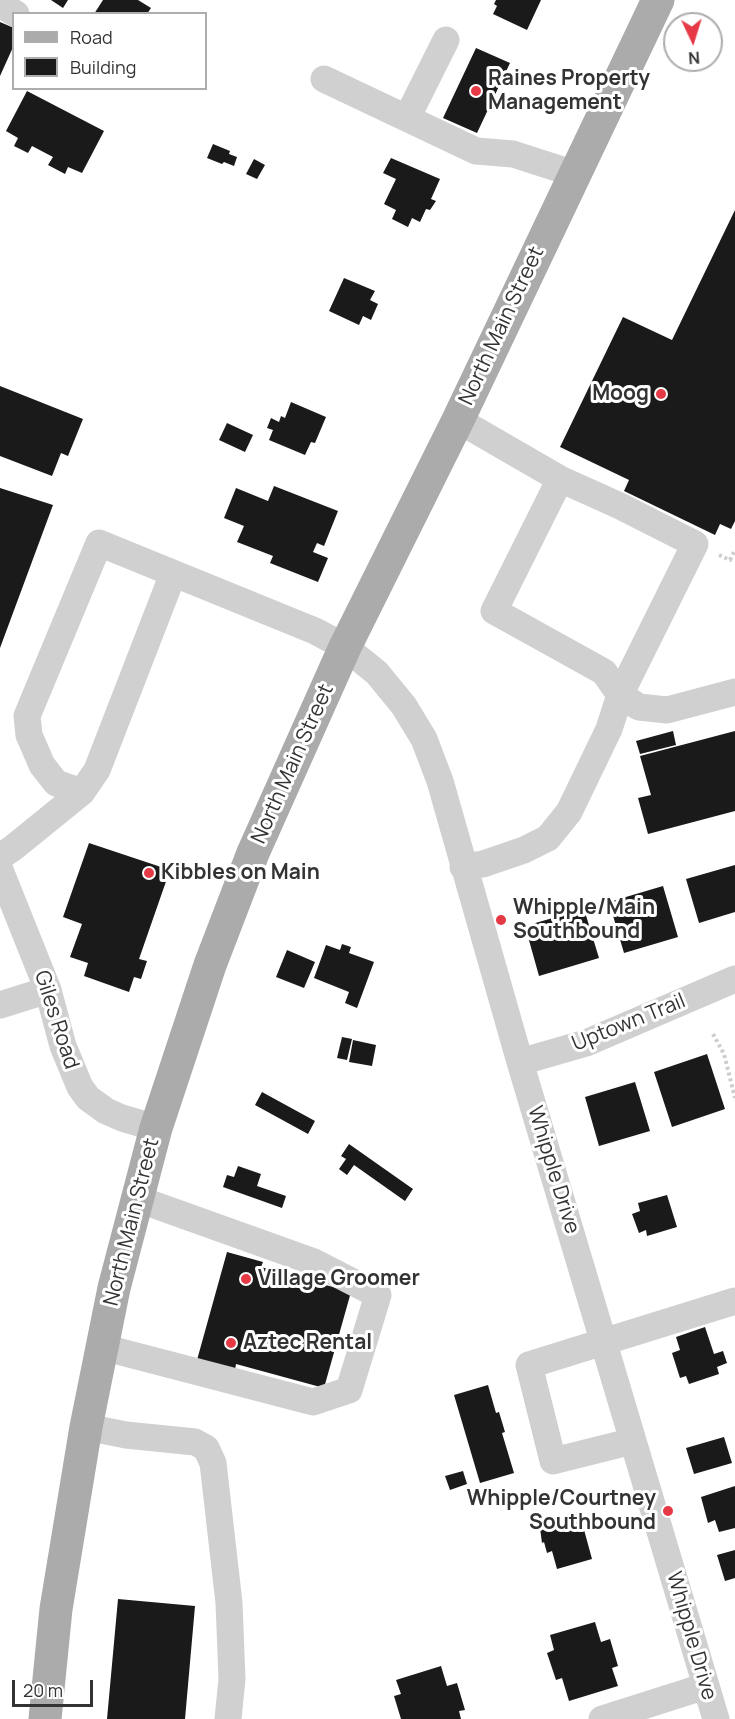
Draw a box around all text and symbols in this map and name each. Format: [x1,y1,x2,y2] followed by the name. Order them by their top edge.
[12,12,207,90] legend
[663,12,723,72] north arrow
[70,25,113,49] text: Road
[688,47,701,69] text: N
[70,55,136,79] text: Building
[488,66,650,116] place label: Raines Property Management
[469,84,483,98] marker: Raines Property Management
[454,243,550,409] street label: North Main Street
[592,381,649,407] place label: Moog
[654,387,668,401] marker: Moog
[247,680,339,848] street label: North Main Street
[161,860,320,886] place label: Kibbles on Main
[142,866,156,880] marker: Kibbles on Main
[513,895,655,945] place label: Whipple/Main Southbound
[494,913,508,927] marker: Whipple/Main Southbound
[28,968,84,1072] street label: Giles Road
[569,989,689,1057] street label: Uptown Trail
[522,1103,584,1237] street label: Whipple Drive
[99,1135,165,1309] street label: North Main Street
[258,1266,420,1292] place label: Village Groomer
[239,1272,253,1286] marker: Village Groomer
[243,1330,372,1356] place label: Aztec Rental
[224,1336,238,1350] marker: Aztec Rental
[467,1486,656,1536] place label: Whipple/Courtney Southbound
[661,1504,675,1518] marker: Whipple/Courtney Southbound
[661,1569,721,1703] street label: Whipple Drive
[15,1668,96,1706] scale bar
[23,1678,63,1702] text: 20 m

